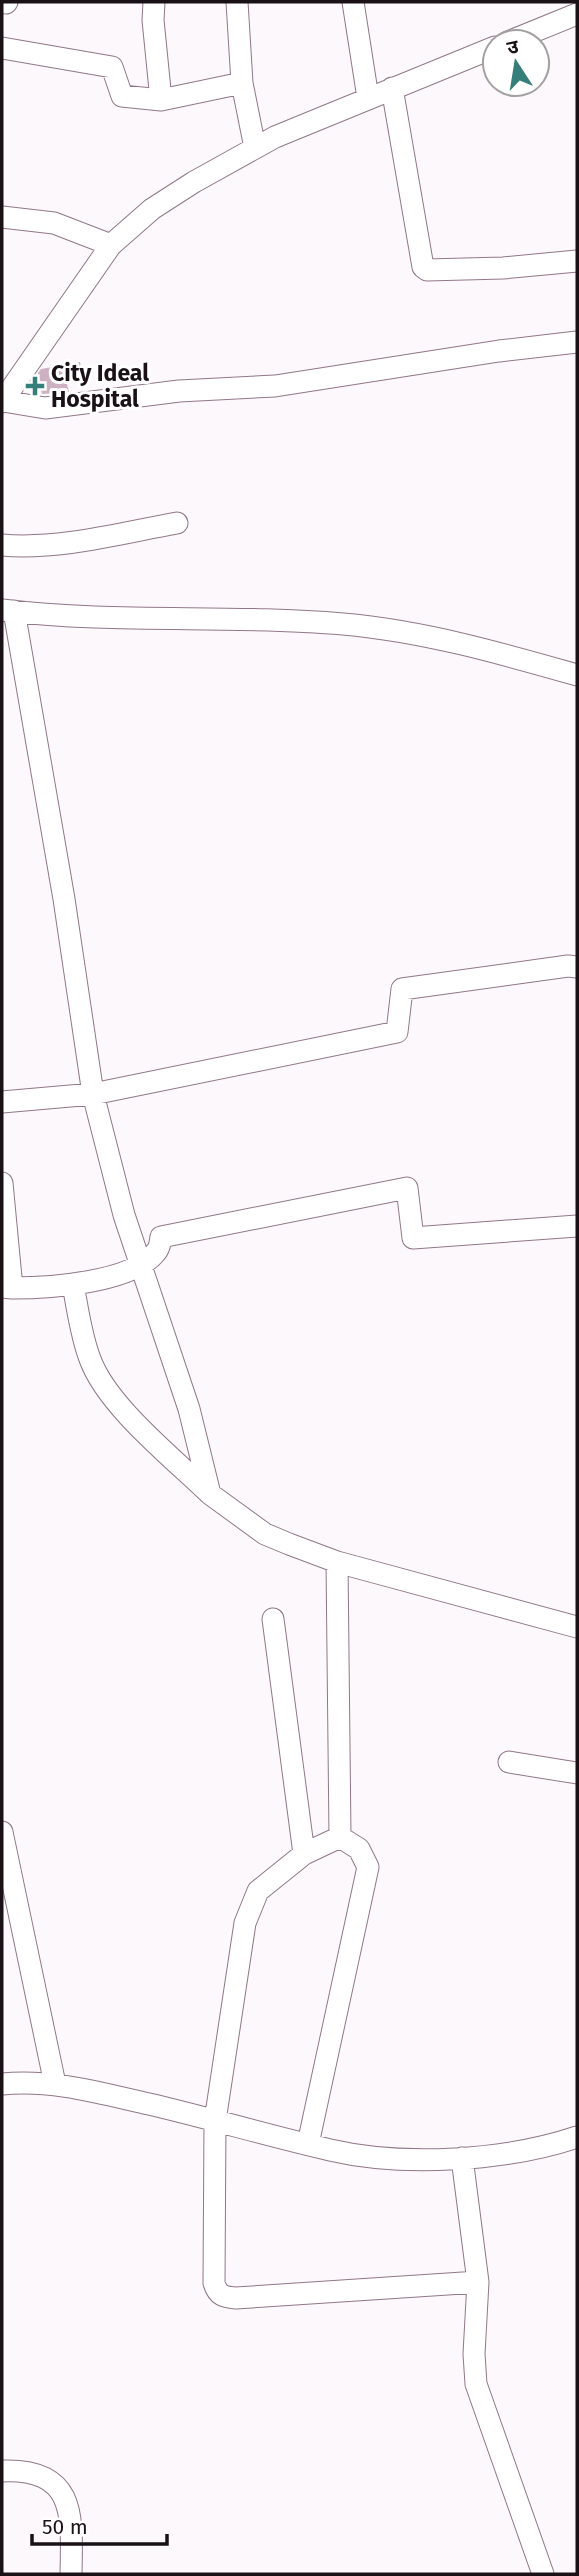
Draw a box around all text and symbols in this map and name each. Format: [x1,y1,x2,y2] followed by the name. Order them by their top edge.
[481,28,551,98] north arrow
[505,34,521,59] text: उ
[51,359,149,413] place label: City Ideal Hospital
[25,376,45,396] marker: City Ideal Hospital
[32,2502,166,2546] scale bar
[42,2514,88,2540] text: 50 m

